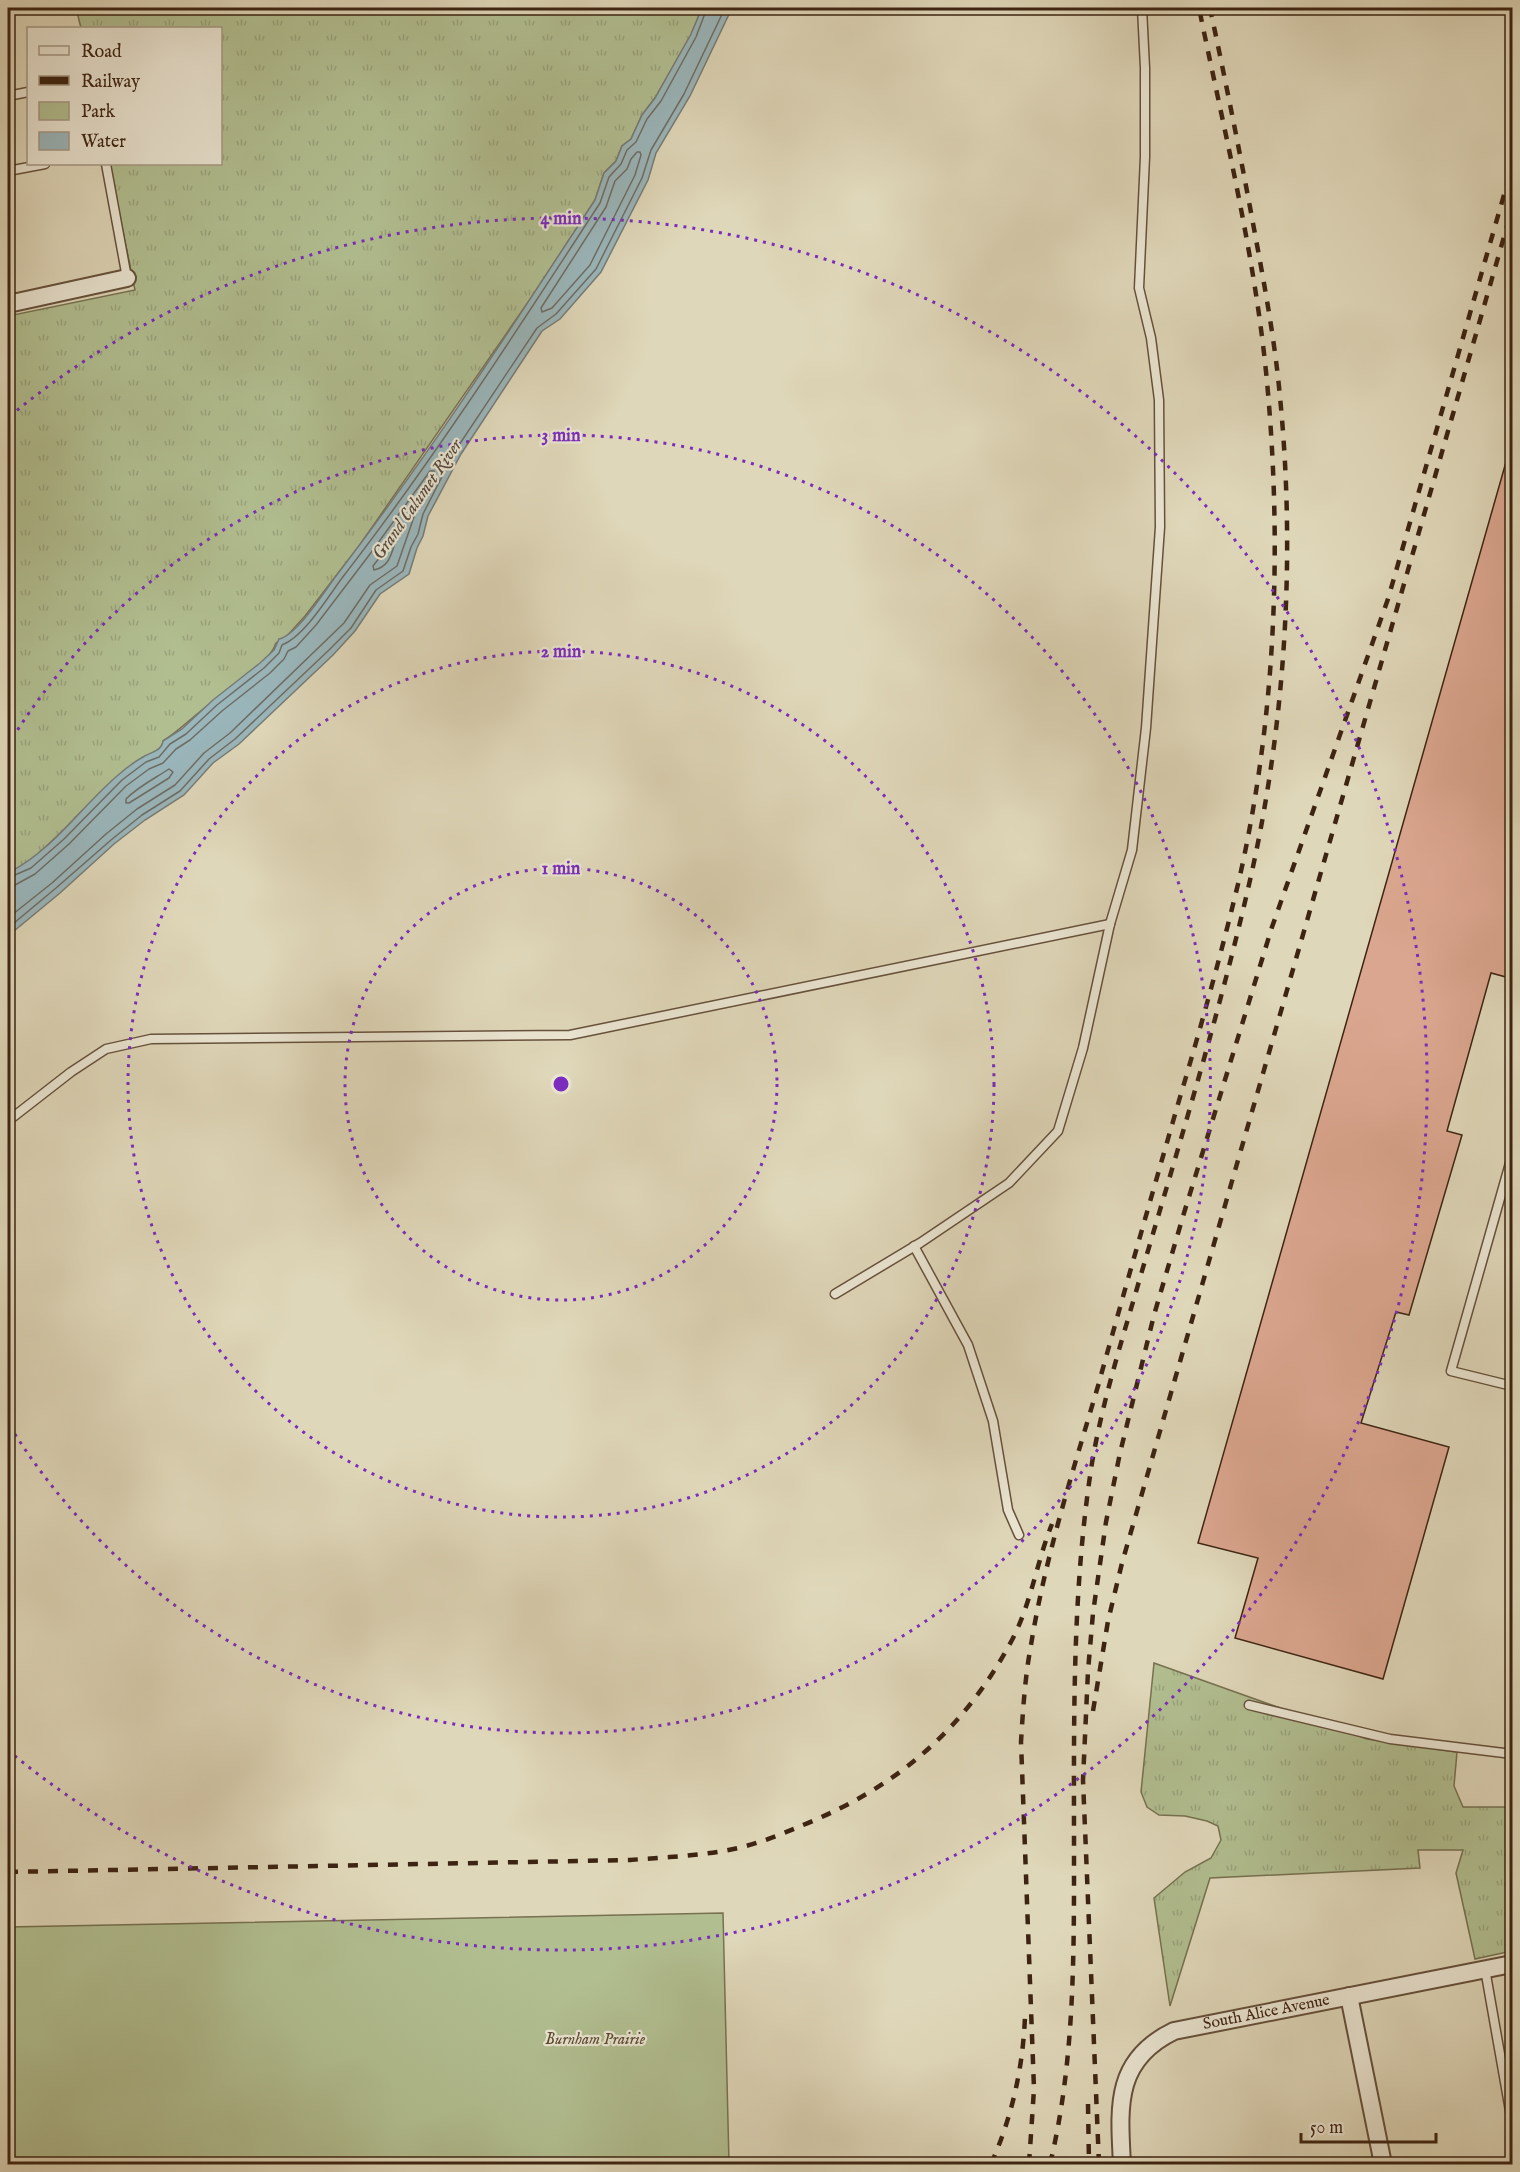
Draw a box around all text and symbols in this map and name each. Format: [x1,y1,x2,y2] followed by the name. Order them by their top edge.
[27,27,222,165] legend
[81,41,122,64] text: Road
[81,71,140,94] text: Railway
[81,101,116,124] text: Park
[81,131,126,154] text: Water
[540,208,582,231] text: 4 min
[542,425,581,448] text: 3 min
[368,435,469,565] water label: Grand Calumet River
[541,641,582,664] text: 2 min
[542,858,581,881] text: 1 min
[551,1074,571,1094] centre of rings
[1201,1990,1331,2035] street label: South Alice Avenue
[545,2030,646,2050] park label: Burnham Prairie
[1301,2106,1436,2144] scale bar
[1310,2117,1343,2140] text: 50 m

